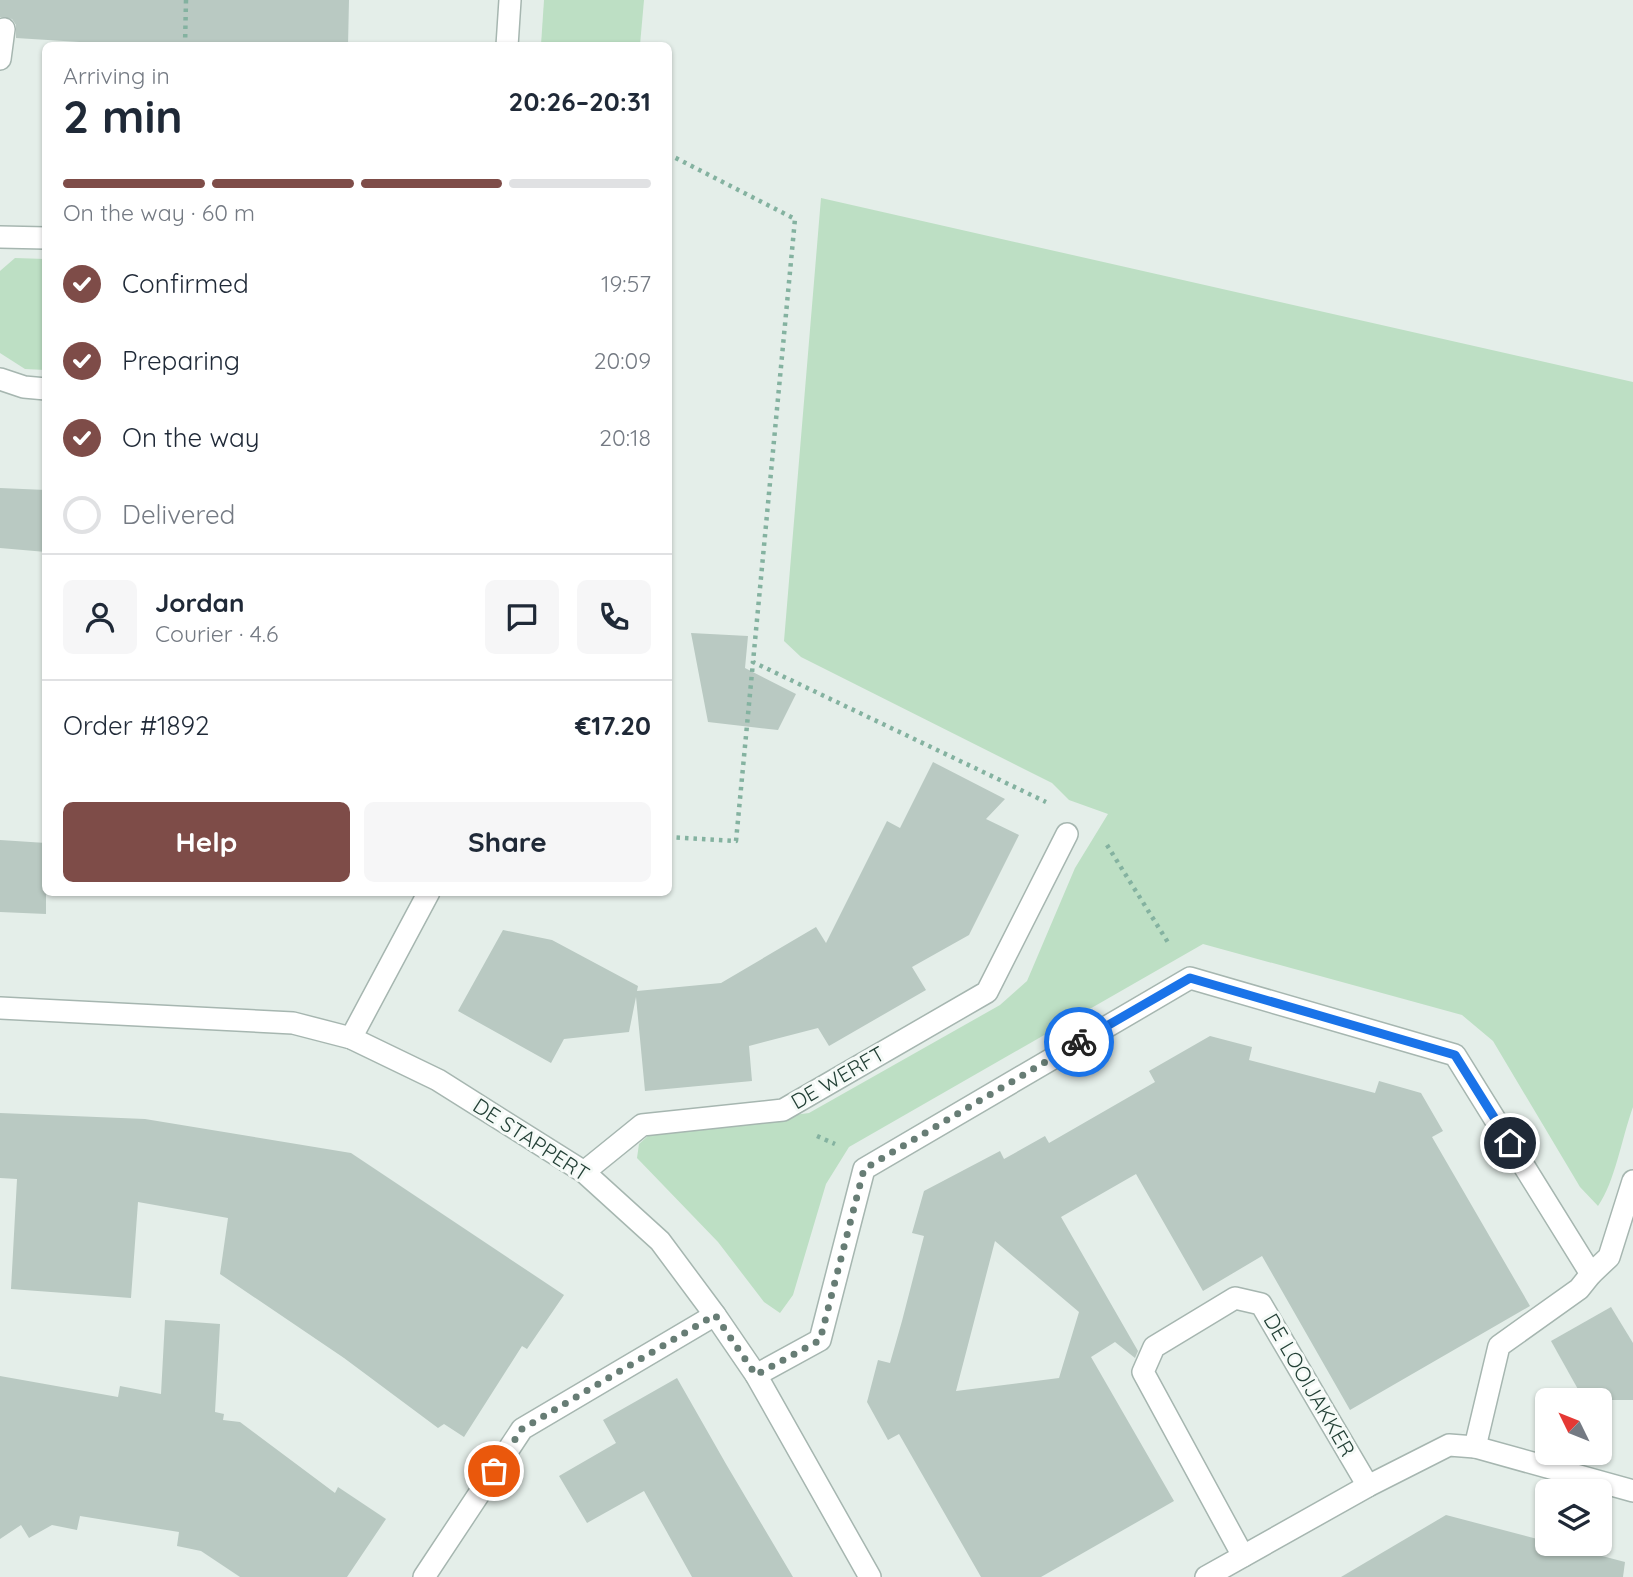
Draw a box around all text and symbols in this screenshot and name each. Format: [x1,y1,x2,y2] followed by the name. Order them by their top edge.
[63,61,170,90] text: Arriving in
[509,85,651,118] text: 20:26–20:31
[63,87,183,145] text: 2 min
[63,198,255,227] text: On the way · 60 m
[63,265,101,303] icon: check
[122,267,249,300] text: Confirmed
[601,269,651,298] text: 19:57
[63,342,101,380] icon: check
[122,344,240,377] text: Preparing
[594,346,651,375] text: 20:09
[63,419,101,457] icon: check
[122,421,260,454] text: On the way
[599,423,651,452] text: 20:18
[122,498,235,531] text: Delivered
[63,580,137,654] button: person
[485,580,559,654] button: chat
[577,580,651,654] button: phone
[155,586,244,619] text: Jordan
[155,619,278,648] text: Courier · 4.6
[63,709,209,742] text: Order #1892
[575,709,651,742] text: €17.20
[63,802,350,882] button: Help
[364,802,651,882] button: Share
[1044,1007,1114,1077] courier
[1060,1023,1098,1061] icon: bike
[786,1040,889,1114] street label: DE WERFT
[469,1092,594,1186] street label: DE STAPPERT
[1480,1113,1540,1173] pin
[1491,1124,1529,1162] icon: home
[1258,1308,1361,1461] street label: DE LOOIJAKKER
[1535,1388,1612,1465] north arrow
[1535,1388,1612,1556] map controls
[464,1441,524,1501] pin
[475,1452,513,1490] icon: bag
[1535,1479,1612,1556] button: layers

